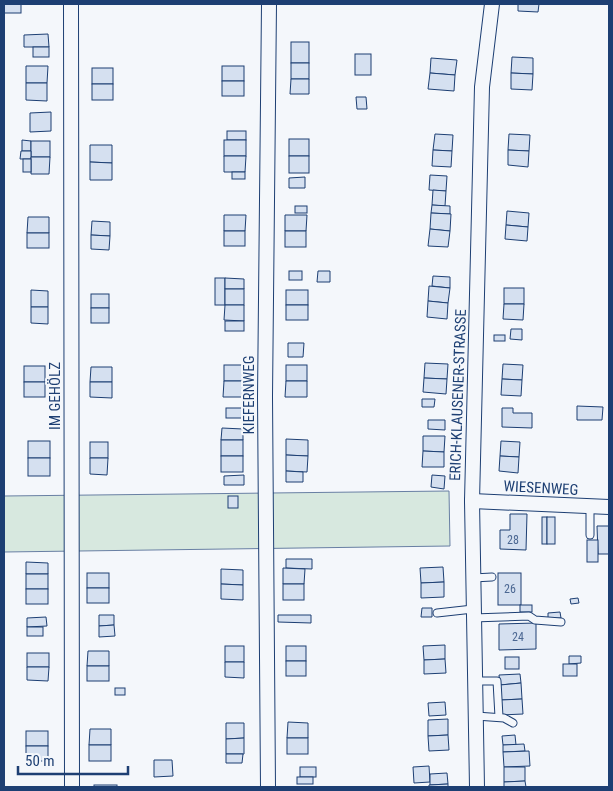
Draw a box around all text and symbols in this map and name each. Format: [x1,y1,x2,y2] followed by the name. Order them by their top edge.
[446,309,470,481] street label: ERICH-KLAUSENER-STRASSE
[240,355,258,435] street label: KIEFERNWEG
[46,362,64,430] street label: IM GEHÖLZ
[503,477,579,499] street label: WIESENWEG
[507,533,519,547] house number: 28
[504,582,516,596] house number: 26
[512,630,524,644] house number: 24
[18,744,128,776] scale bar
[25,752,55,770] text: 50 m

